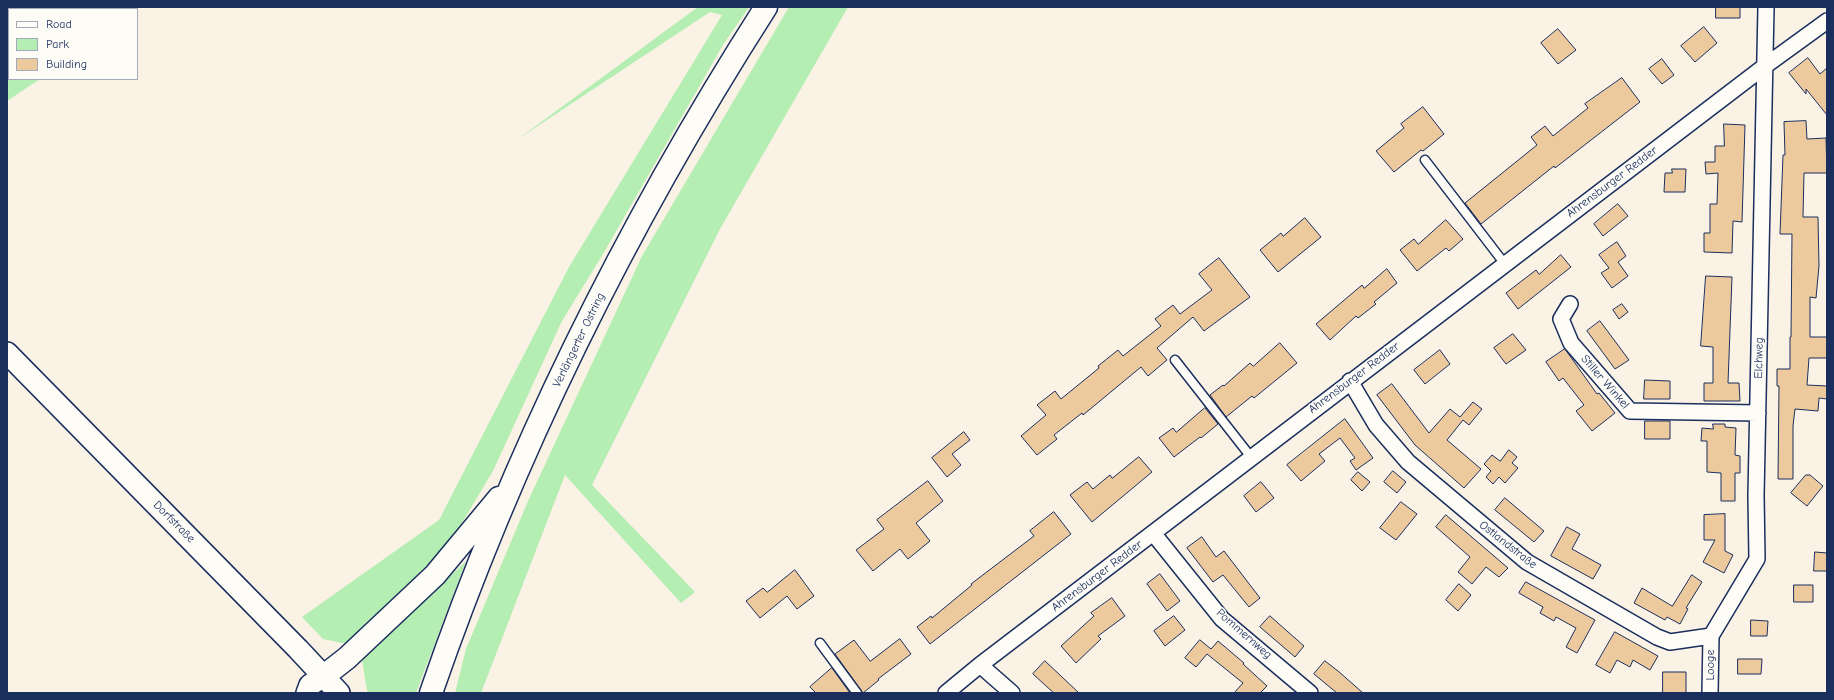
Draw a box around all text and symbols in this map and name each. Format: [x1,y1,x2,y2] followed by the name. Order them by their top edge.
[8,8,138,80] legend
[46,17,72,31] text: Road
[46,37,69,51] text: Park
[46,57,87,71] text: Building
[1564,143,1660,221] street label: Ahrensburger Redder
[550,290,608,390] street label: Verlängerter Ostring
[1751,337,1767,379] street label: Elchweg
[1306,339,1402,417] street label: Ahrensburger Redder
[1578,352,1632,412] street label: Stiller Winkel
[150,498,198,546] street label: Dorfstraße
[1476,518,1540,572] street label: Ostlandstraße
[1049,537,1145,615] street label: Ahrensburger Redder
[1213,606,1275,662] street label: Pommernweg
[1704,650,1718,680] street label: Looge

